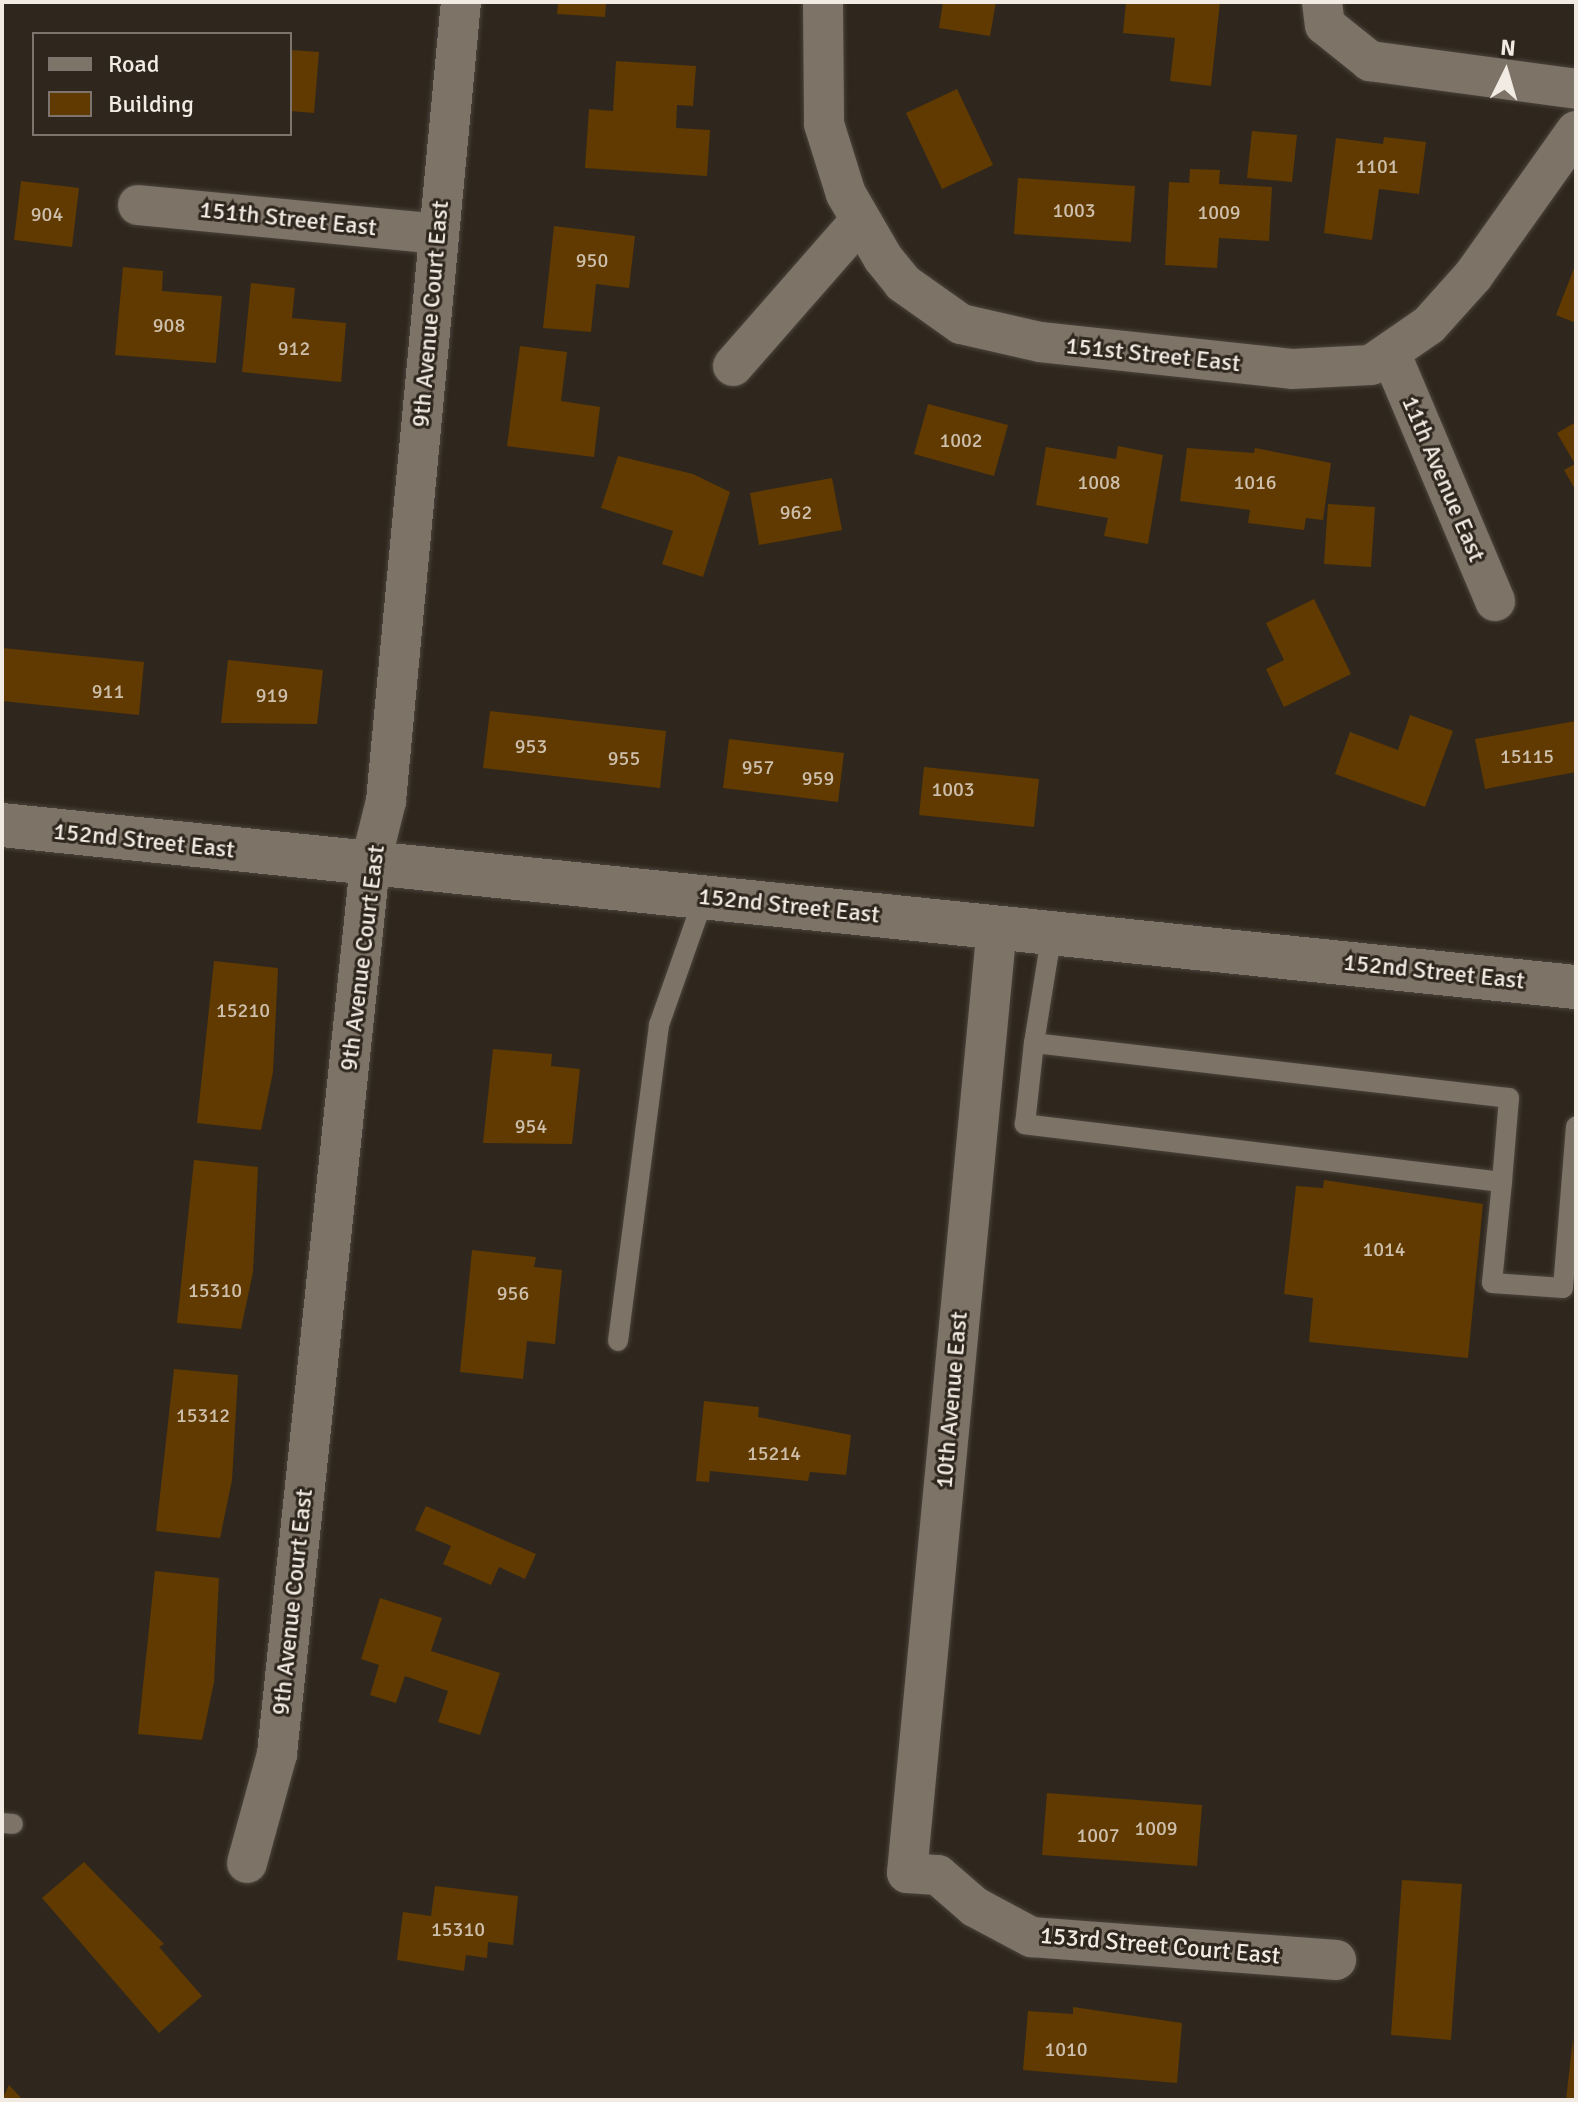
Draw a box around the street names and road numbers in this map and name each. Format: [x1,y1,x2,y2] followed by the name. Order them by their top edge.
[198,195,378,243] street label: 151th Street East
[407,199,455,429] street label: 9th Avenue Court East
[1064,332,1242,378] street label: 151st Street East
[1395,392,1491,566] street label: 11th Avenue East
[52,817,236,865] street label: 152nd Street East
[335,843,391,1073] street label: 9th Avenue Court East
[697,882,881,930] street label: 152nd Street East
[1342,948,1526,996] street label: 152nd Street East
[930,1310,974,1490] street label: 10th Avenue East
[267,1487,319,1717] street label: 9th Avenue Court East
[1039,1921,1281,1971] street label: 153rd Street Court East

